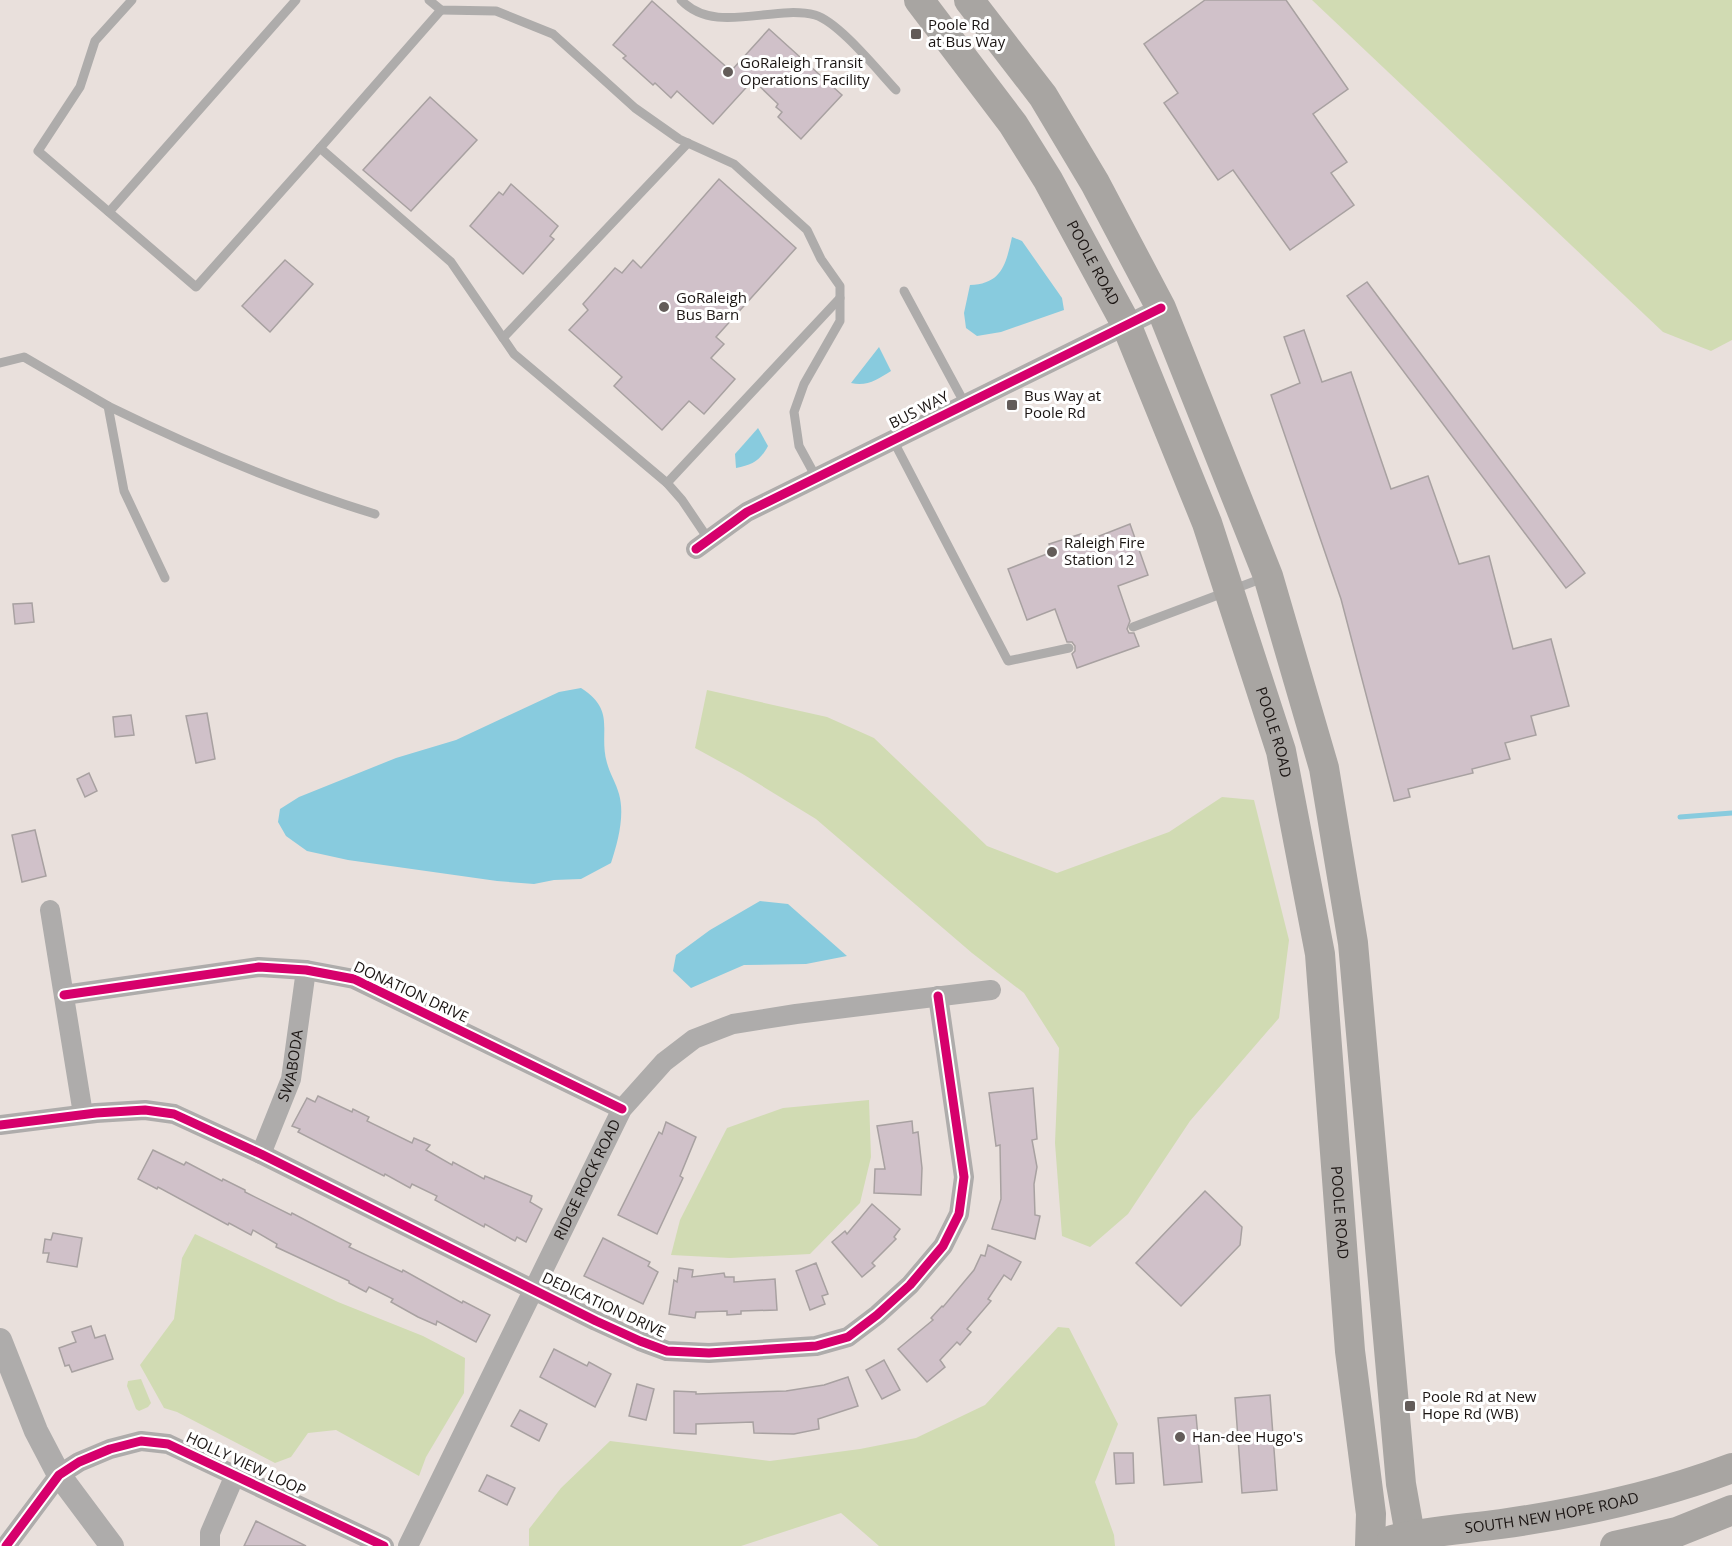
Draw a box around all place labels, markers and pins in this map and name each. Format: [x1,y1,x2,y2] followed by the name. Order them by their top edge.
[928,14,1006,51] place label: Poole Rd at Bus Way
[909,27,923,41] marker: Poole Rd at Bus Way
[740,52,870,89] place label: GoRaleigh Transit Operations Facility
[721,65,735,79] marker: GoRaleigh Transit Operations Facility
[676,287,747,324] place label: GoRaleigh Bus Barn
[657,300,671,314] marker: GoRaleigh Bus Barn
[1024,385,1101,422] place label: Bus Way at Poole Rd
[1005,398,1019,412] marker: Bus Way at Poole Rd
[1064,532,1145,569] place label: Raleigh Fire Station 12
[1045,545,1059,559] marker: Raleigh Fire Station 12
[1422,1386,1537,1423] place label: Poole Rd at New Hope Rd (WB)
[1403,1399,1417,1413] marker: Poole Rd at New Hope Rd (WB)
[1192,1426,1303,1446] place label: Han-dee Hugo's
[1173,1430,1187,1444] marker: Han-dee Hugo's

